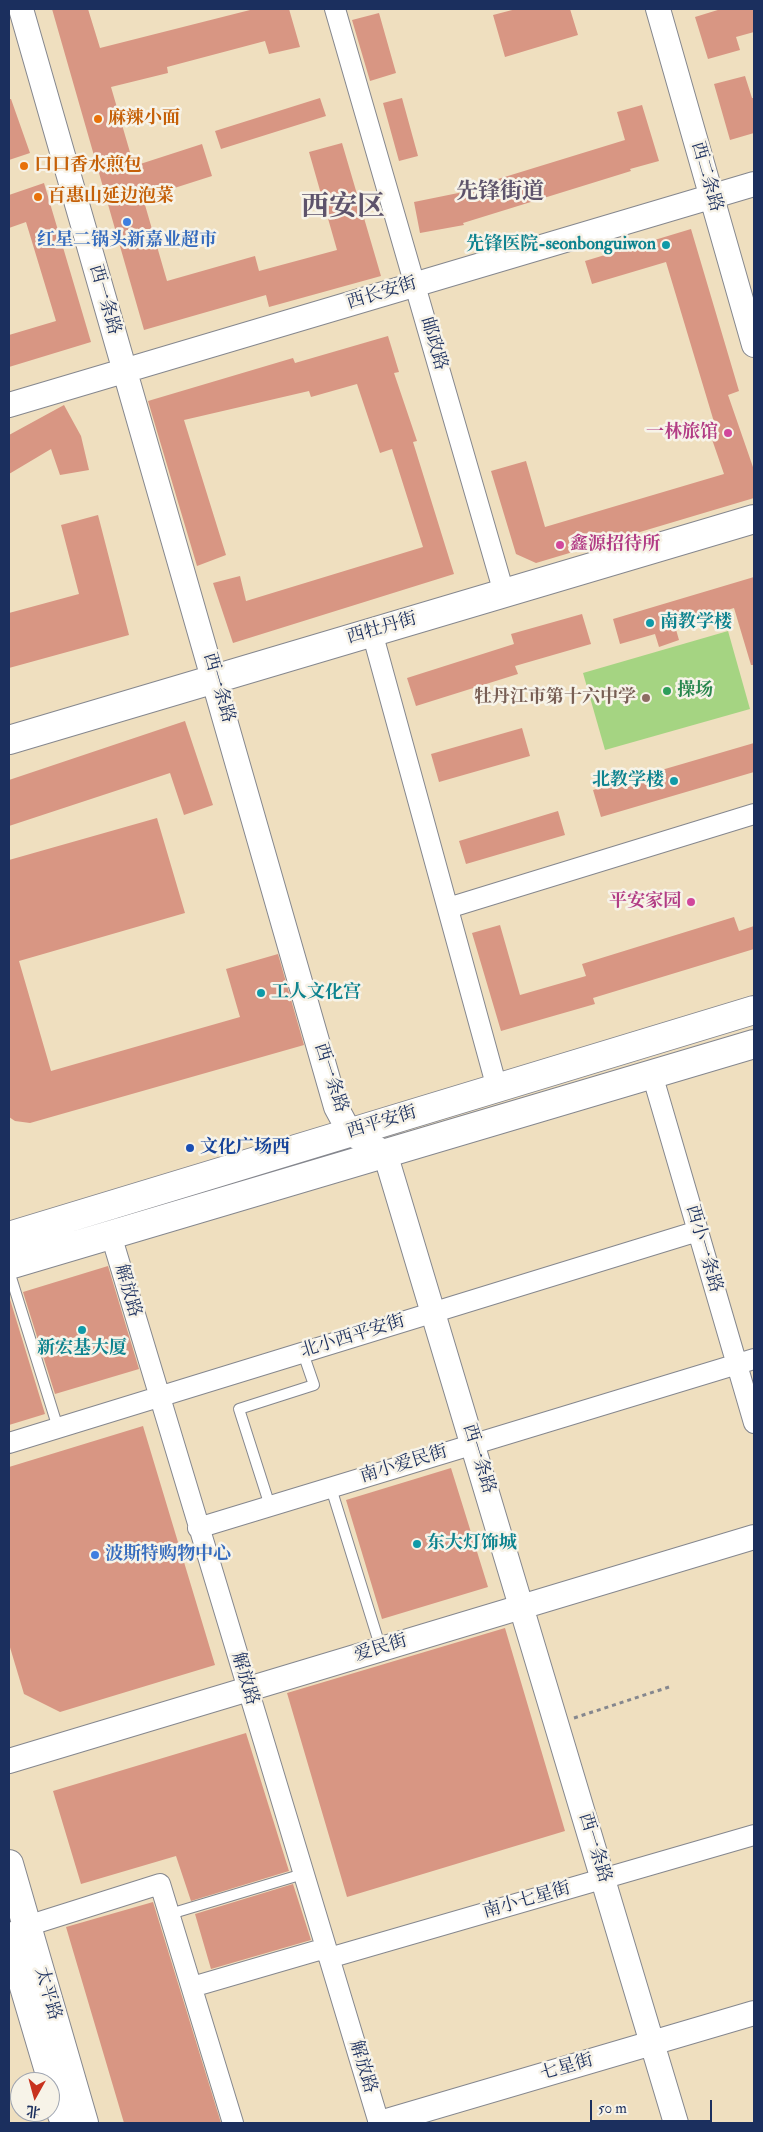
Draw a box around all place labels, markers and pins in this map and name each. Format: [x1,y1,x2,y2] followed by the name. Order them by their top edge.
[108,108,180,130] place label: 麻辣小面
[92,113,104,125] marker: 麻辣小面
[34,155,142,177] place label: 口口香水煎包
[18,160,30,172] marker: 口口香水煎包
[48,186,174,208] place label: 百惠山延边泡菜
[32,191,44,203] marker: 百惠山延边泡菜
[121,216,133,228] marker: 红星二锅头新嘉业超市
[37,230,217,252] place label: 红星二锅头新嘉业超市
[466,234,656,256] place label: 先锋医院-seonbonguiwon
[660,239,672,251] marker: 先锋医院-seonbonguiwon
[646,422,718,444] place label: 一林旅馆
[722,427,734,439] marker: 一林旅馆
[570,534,660,556] place label: 鑫源招待所
[554,539,566,551] marker: 鑫源招待所
[660,612,732,634] place label: 南教学楼
[644,617,656,629] marker: 南教学楼
[677,680,713,702] place label: 操场
[661,685,673,697] marker: 操场
[474,687,636,709] place label: 牡丹江市第十六中学
[640,692,652,704] marker: 牡丹江市第十六中学
[592,770,664,792] place label: 北教学楼
[668,775,680,787] marker: 北教学楼
[609,891,681,913] place label: 平安家园
[685,896,697,908] marker: 平安家园
[271,982,361,1004] place label: 工人文化宫
[255,987,267,999] marker: 工人文化宫
[200,1137,290,1159] place label: 文化广场西
[184,1142,196,1154] marker: 文化广场西
[76,1324,88,1336] marker: 新宏基大厦
[37,1338,127,1360] place label: 新宏基大厦
[427,1533,517,1555] place label: 东大灯饰城
[411,1538,423,1550] marker: 东大灯饰城
[105,1544,231,1566] place label: 波斯特购物中心
[89,1549,101,1561] marker: 波斯特购物中心

